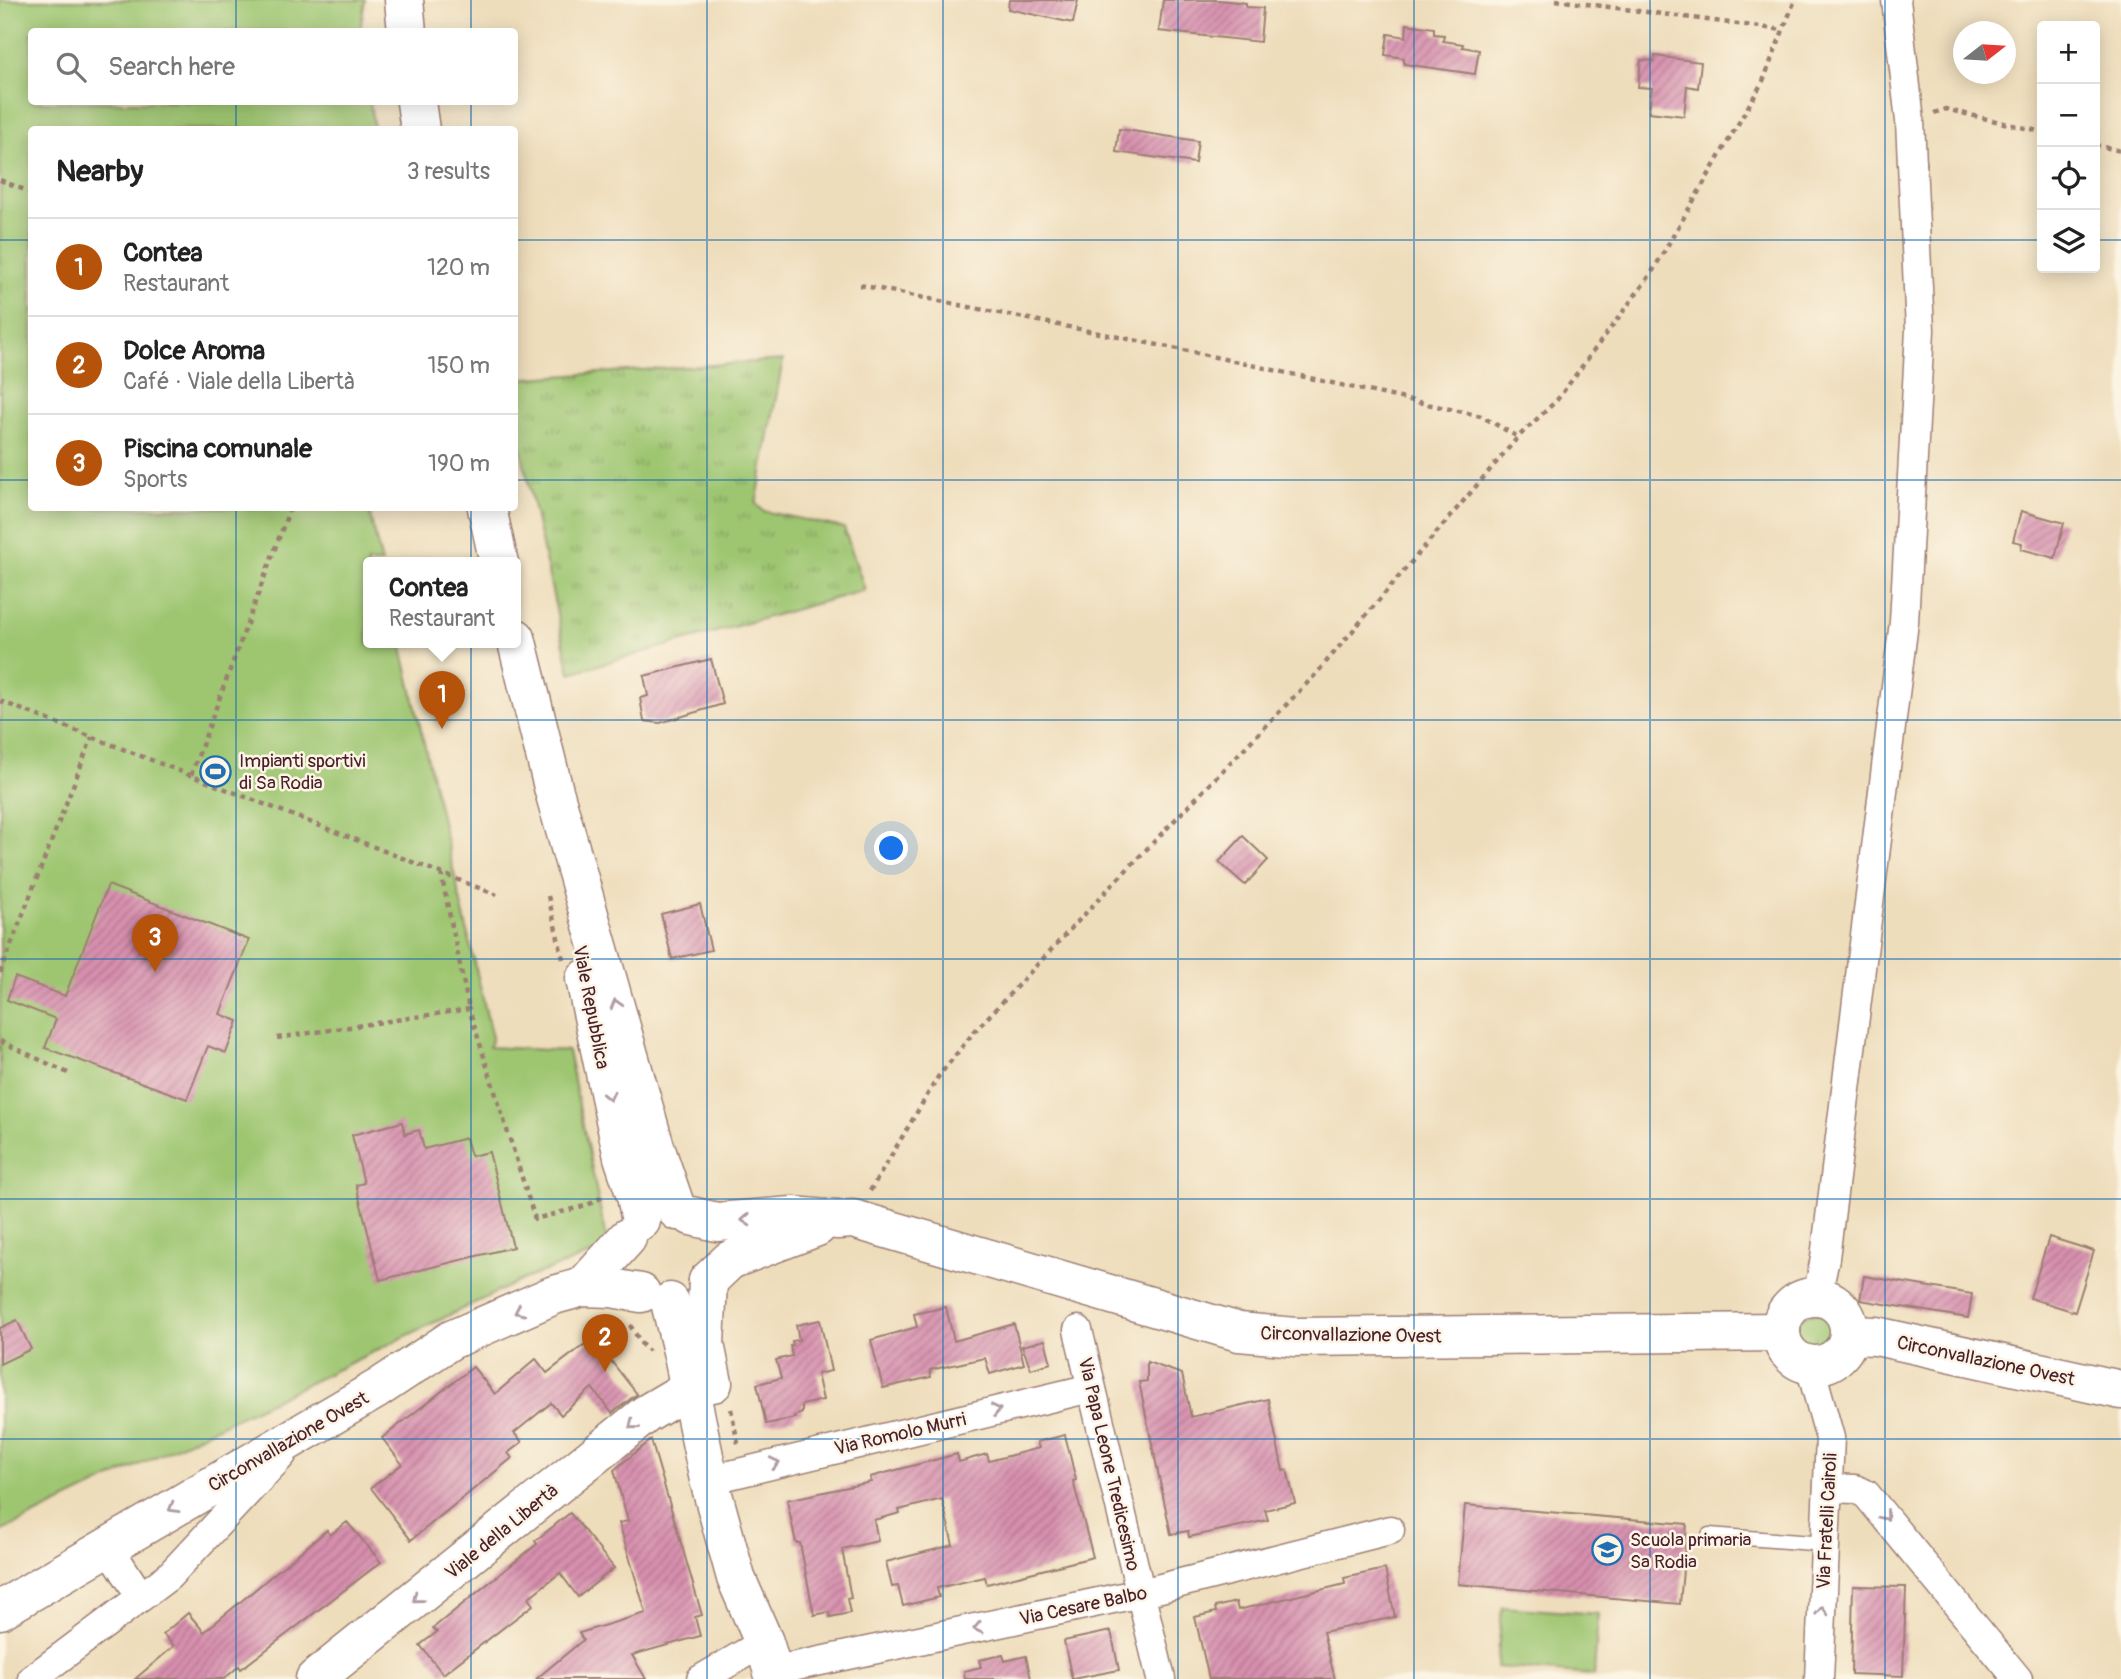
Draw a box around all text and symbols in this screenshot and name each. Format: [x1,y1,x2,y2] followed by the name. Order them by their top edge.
[1953,21,2016,84] north arrow
[2037,21,2100,273] map controls
[2037,21,2100,84] button: +
[28,28,518,105] search box
[52,48,90,86] icon: search
[108,51,235,83] text: Search here
[2037,84,2100,147] button: −
[2037,147,2100,210] button: locate
[56,153,143,190] text: Nearby
[407,157,490,186] text: 3 results
[2037,210,2100,273] button: layers
[123,237,203,269] text: Contea
[75,253,84,282] text: 1
[427,253,490,282] text: 120 m
[123,269,229,298] text: Restaurant
[123,335,265,367] text: Dolce Aroma
[73,351,85,380] text: 2
[427,351,490,380] text: 150 m
[123,367,354,396] text: Café · Viale della Libertà
[123,433,312,465] text: Piscina comunale
[73,449,85,478] text: 3
[428,449,490,478] text: 190 m
[123,465,187,494] text: Sports
[363,557,521,648] popup
[389,572,468,604] text: Contea
[389,604,495,633] text: Restaurant
[419,671,465,729] pin: 1
[239,749,366,795] place label: Impianti sportivi di Sa Rodia
[199,754,233,788] sports icon: Impianti sportivi di Sa Rodia
[874,831,908,865] your location
[132,914,178,972] pin: 3
[567,943,615,1071] street label: Viale Repubblica
[609,999,624,1011] one-way arrow
[601,1090,616,1102] one-way arrow
[740,1212,751,1227] one-way arrow
[514,1303,526,1317] one-way arrow
[582,1314,628,1372] pin: 2
[1260,1321,1442,1349] street label: Circonvallazione Ovest
[1895,1330,2077,1392] street label: Circonvallazione Ovest
[1073,1355,1145,1573] street label: Via Papa Leone Tredicesimo
[204,1386,373,1498] street label: Circonvallazione Ovest
[990,1404,1002,1418] one-way arrow
[832,1407,968,1461] street label: Via Romolo Murri
[628,1416,640,1429] one-way arrow
[1811,1452,1843,1590] street label: Via Fratelli Cairoli
[769,1457,781,1471] one-way arrow
[440,1479,563,1585] street label: Viale della Libertà
[168,1500,181,1513] one-way arrow
[1877,1507,1889,1520] one-way arrow
[1630,1528,1752,1574] place label: Scuola primaria Sa Rodia
[1590,1533,1624,1567] school or university icon: Scuola primaria Sa Rodia
[1017,1581,1149,1631] street label: Via Cesare Balbo
[412,1589,425,1602] one-way arrow
[1814,1605,1829,1616] one-way arrow
[972,1619,984,1634] one-way arrow

